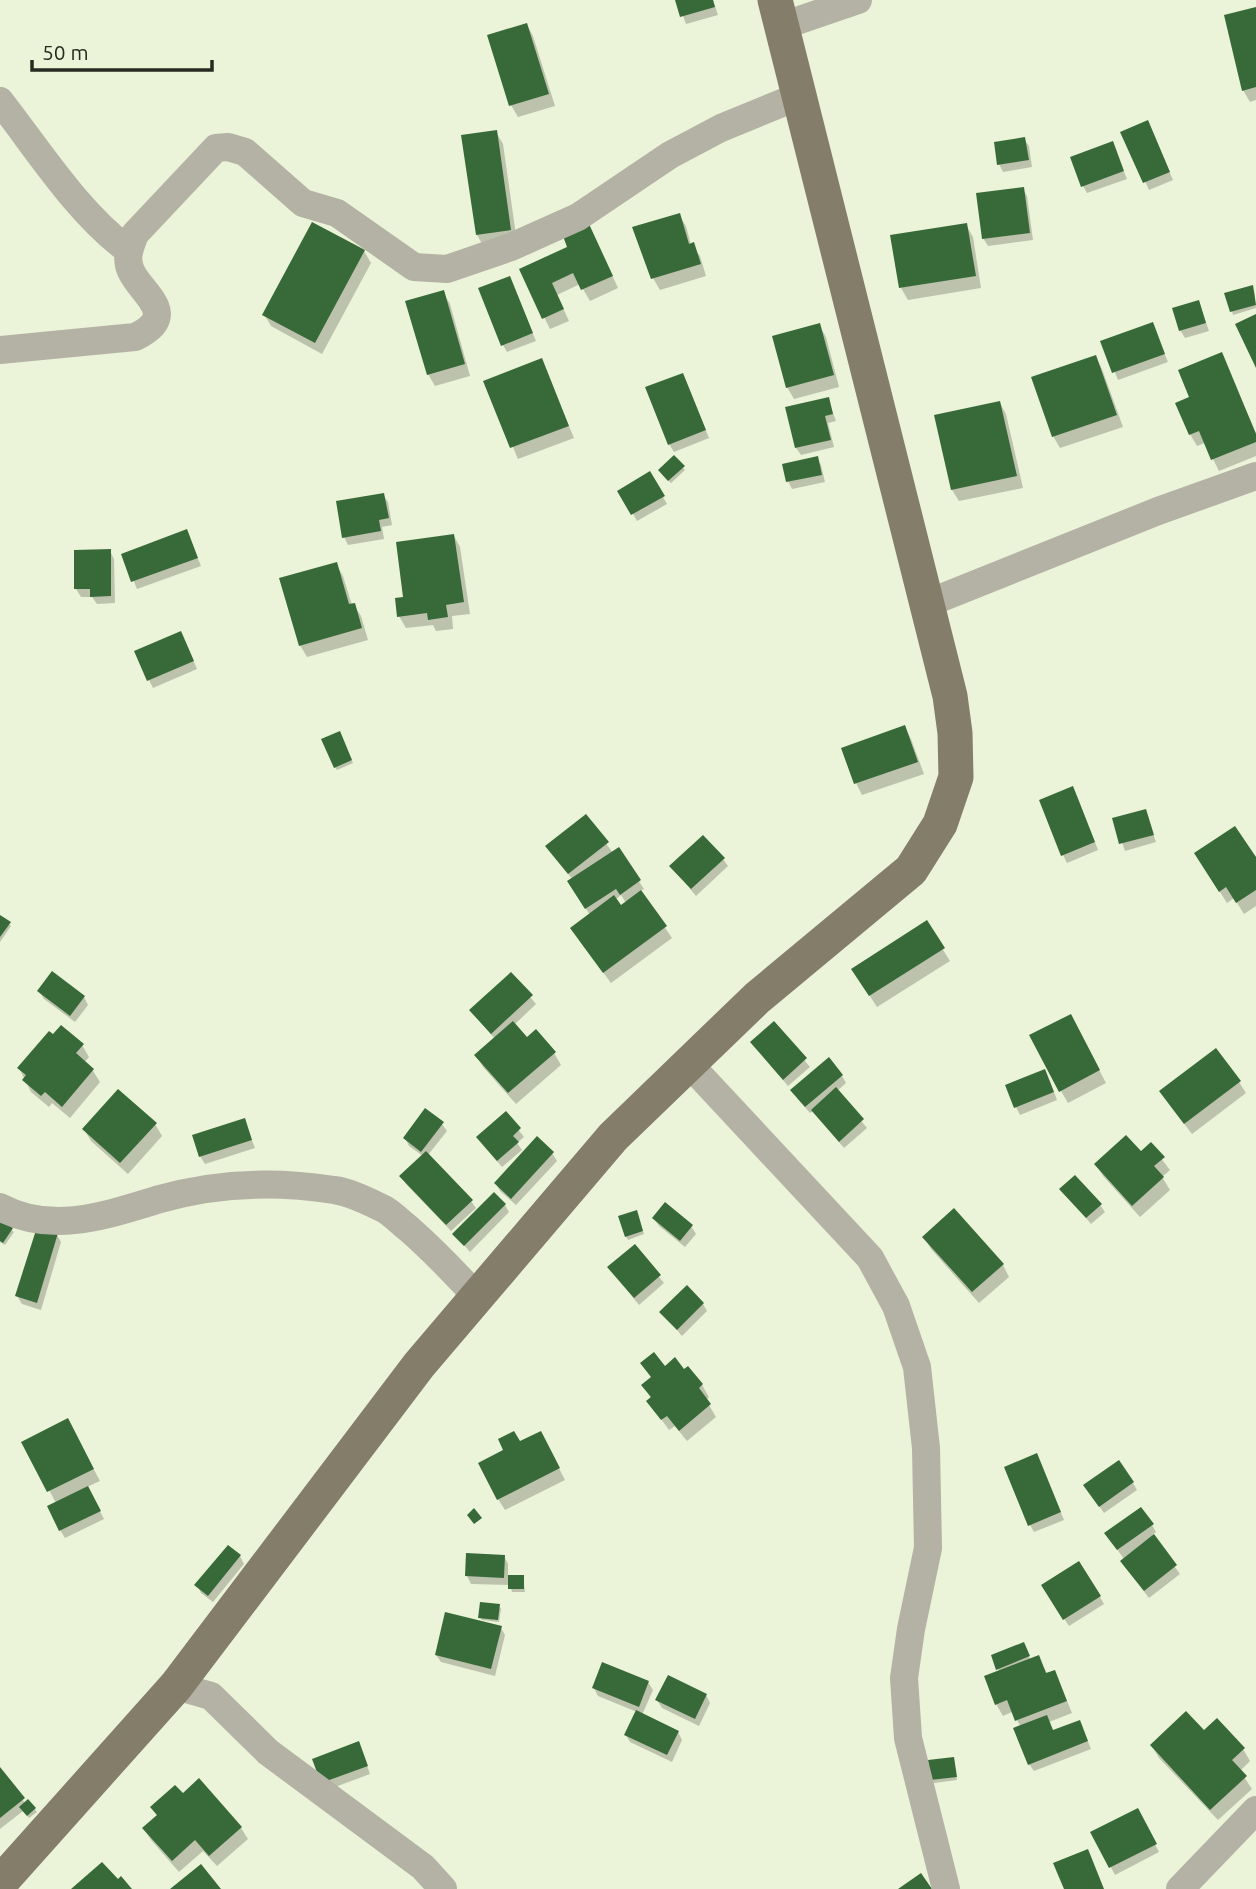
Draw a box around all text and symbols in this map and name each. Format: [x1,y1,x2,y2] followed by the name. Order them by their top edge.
[32,28,212,72] scale bar
[42,40,89,64] text: 50 m

